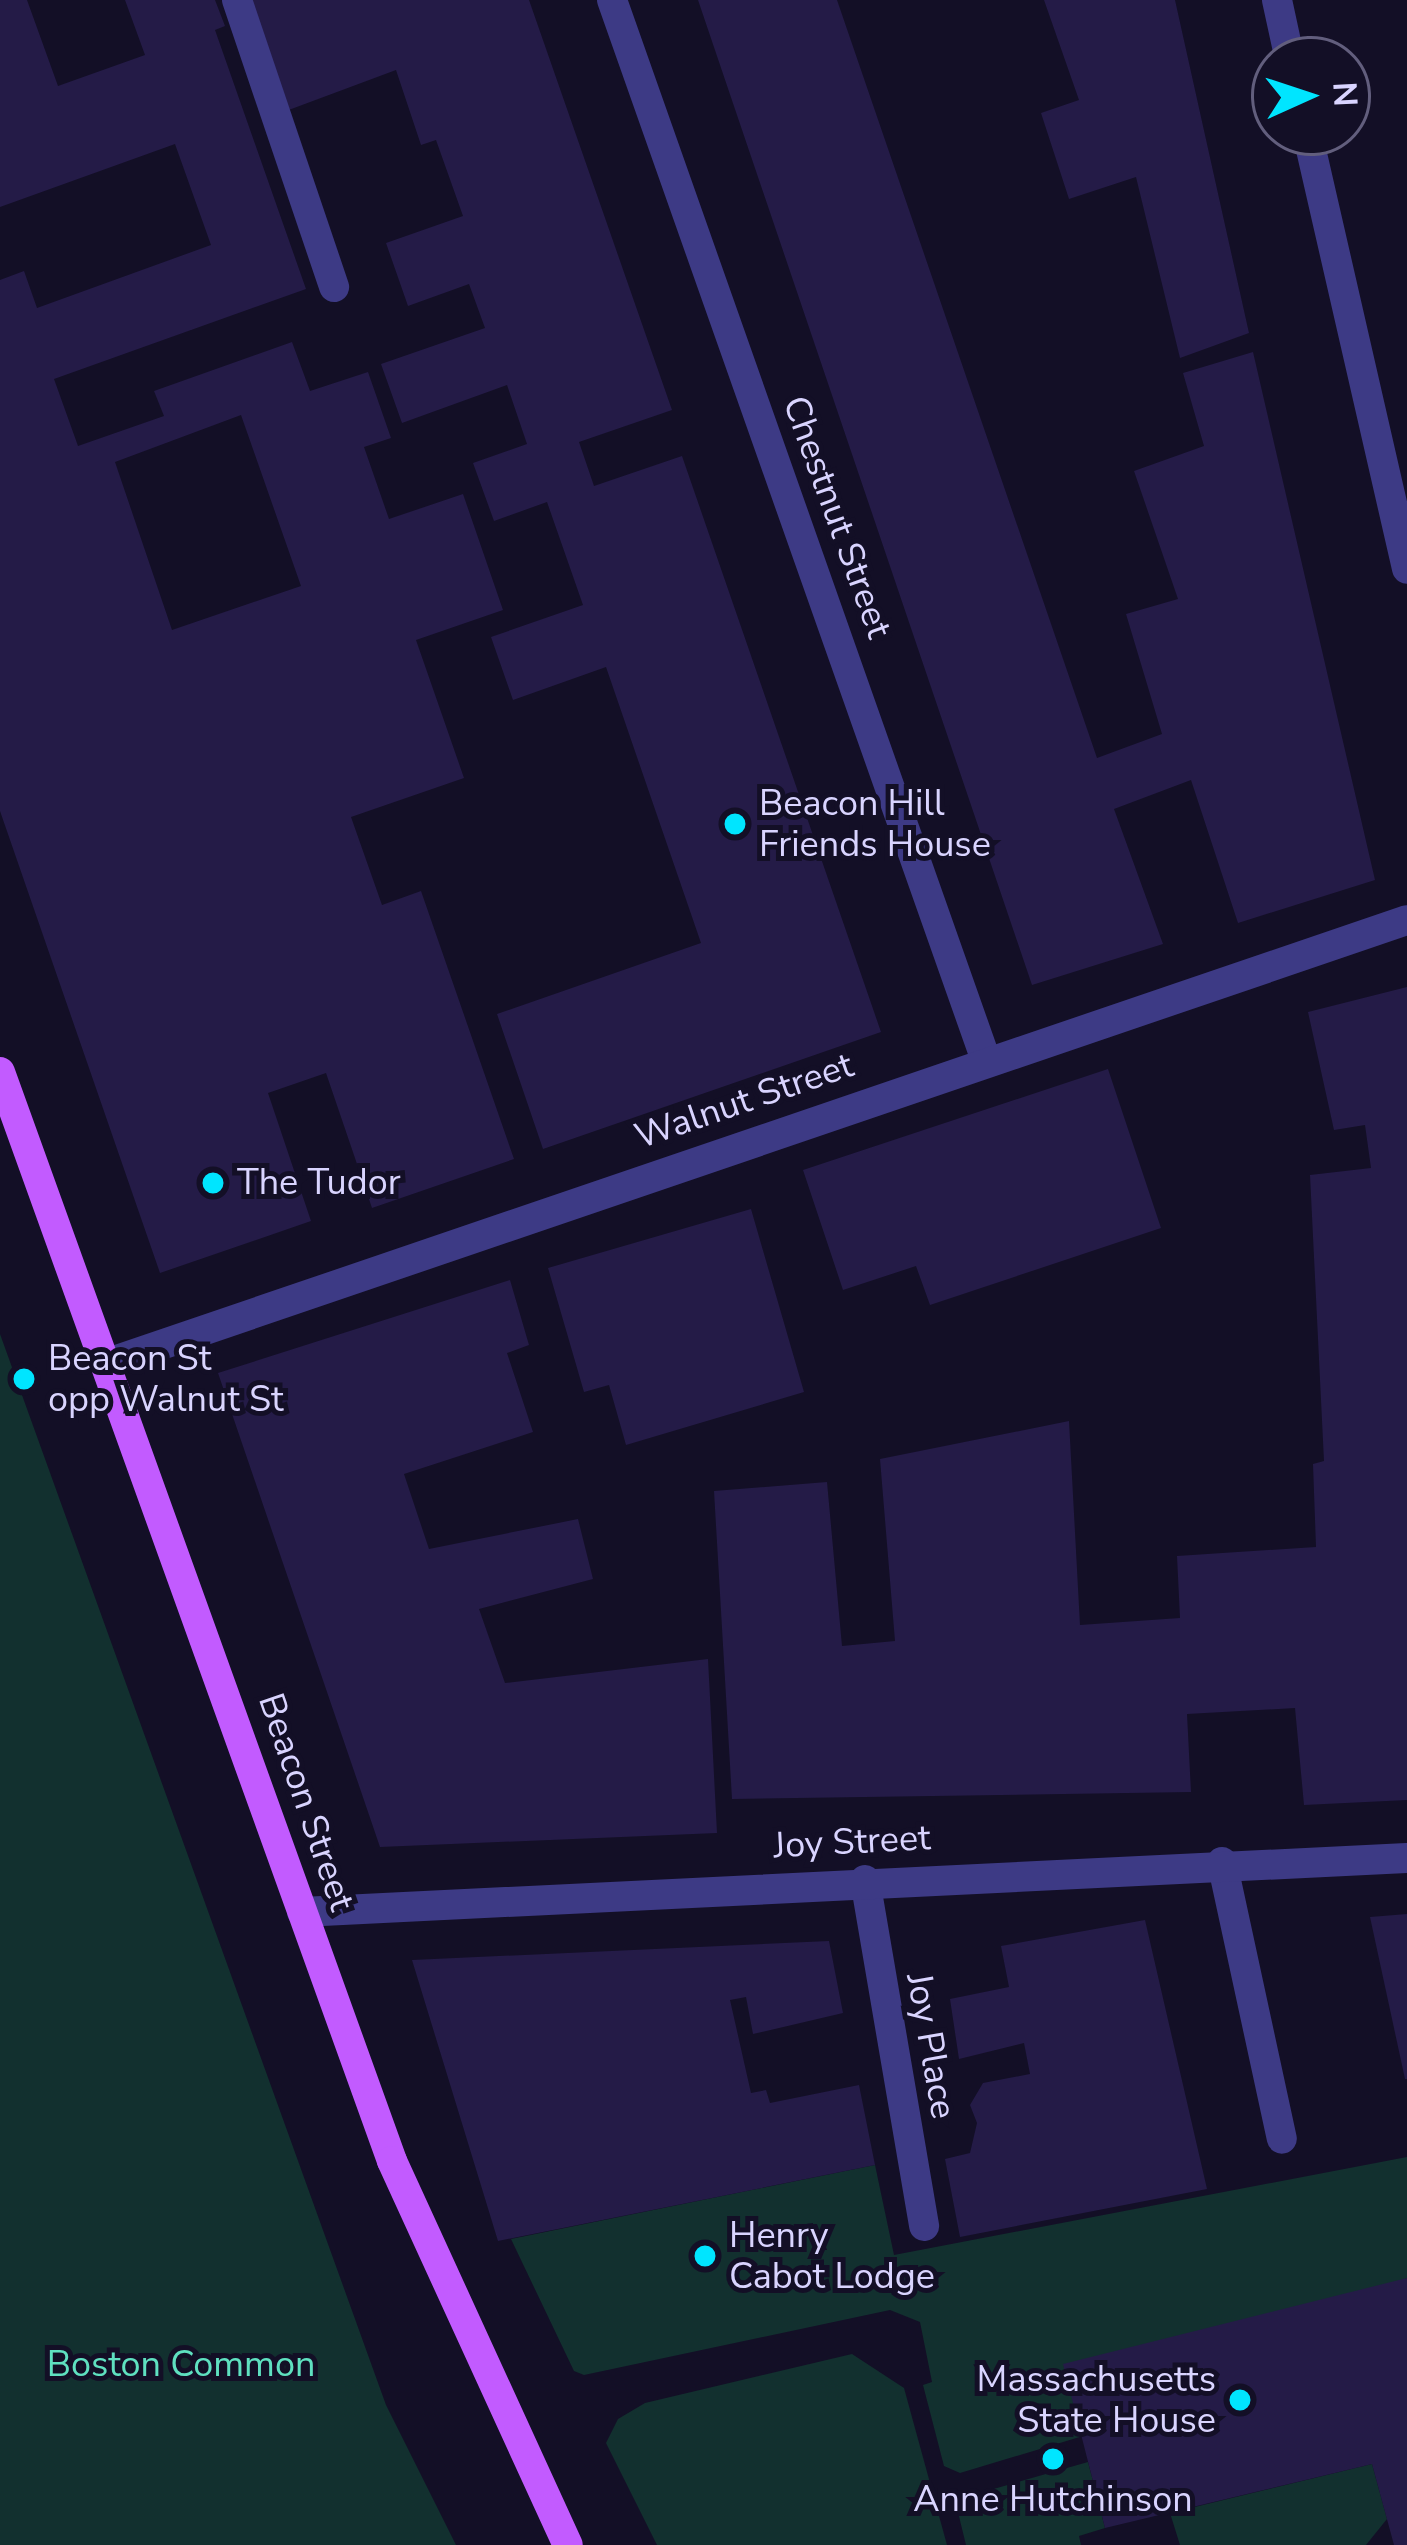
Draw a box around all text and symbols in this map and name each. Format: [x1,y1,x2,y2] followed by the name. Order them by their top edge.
[1251,36,1371,156] north arrow
[1321,81,1368,108] text: N
[773,390,901,644] street label: Chestnut Street
[759,781,991,866] place label: Beacon Hill Friends House
[722,811,748,837] marker: Beacon Hill Friends House
[629,1043,859,1159] street label: Walnut Street
[237,1161,401,1205] place label: The Tudor
[200,1170,226,1196] marker: The Tudor
[48,1336,284,1421] place label: Beacon St opp Walnut St
[11,1366,37,1392] marker: Beacon St opp Walnut St
[249,1688,363,1916] street label: Beacon Street
[772,1816,932,1868] street label: Joy Street
[897,1970,965,2122] street label: Joy Place
[729,2213,935,2298] place label: Henry Cabot Lodge
[692,2243,718,2269] marker: Henry Cabot Lodge
[47,2343,315,2387] park label: Boston Common
[977,2357,1216,2442] place label: Massachusetts State House
[1227,2387,1253,2413] marker: Massachusetts State House
[1040,2446,1066,2472] marker: Anne Hutchinson
[913,2478,1193,2522] place label: Anne Hutchinson

